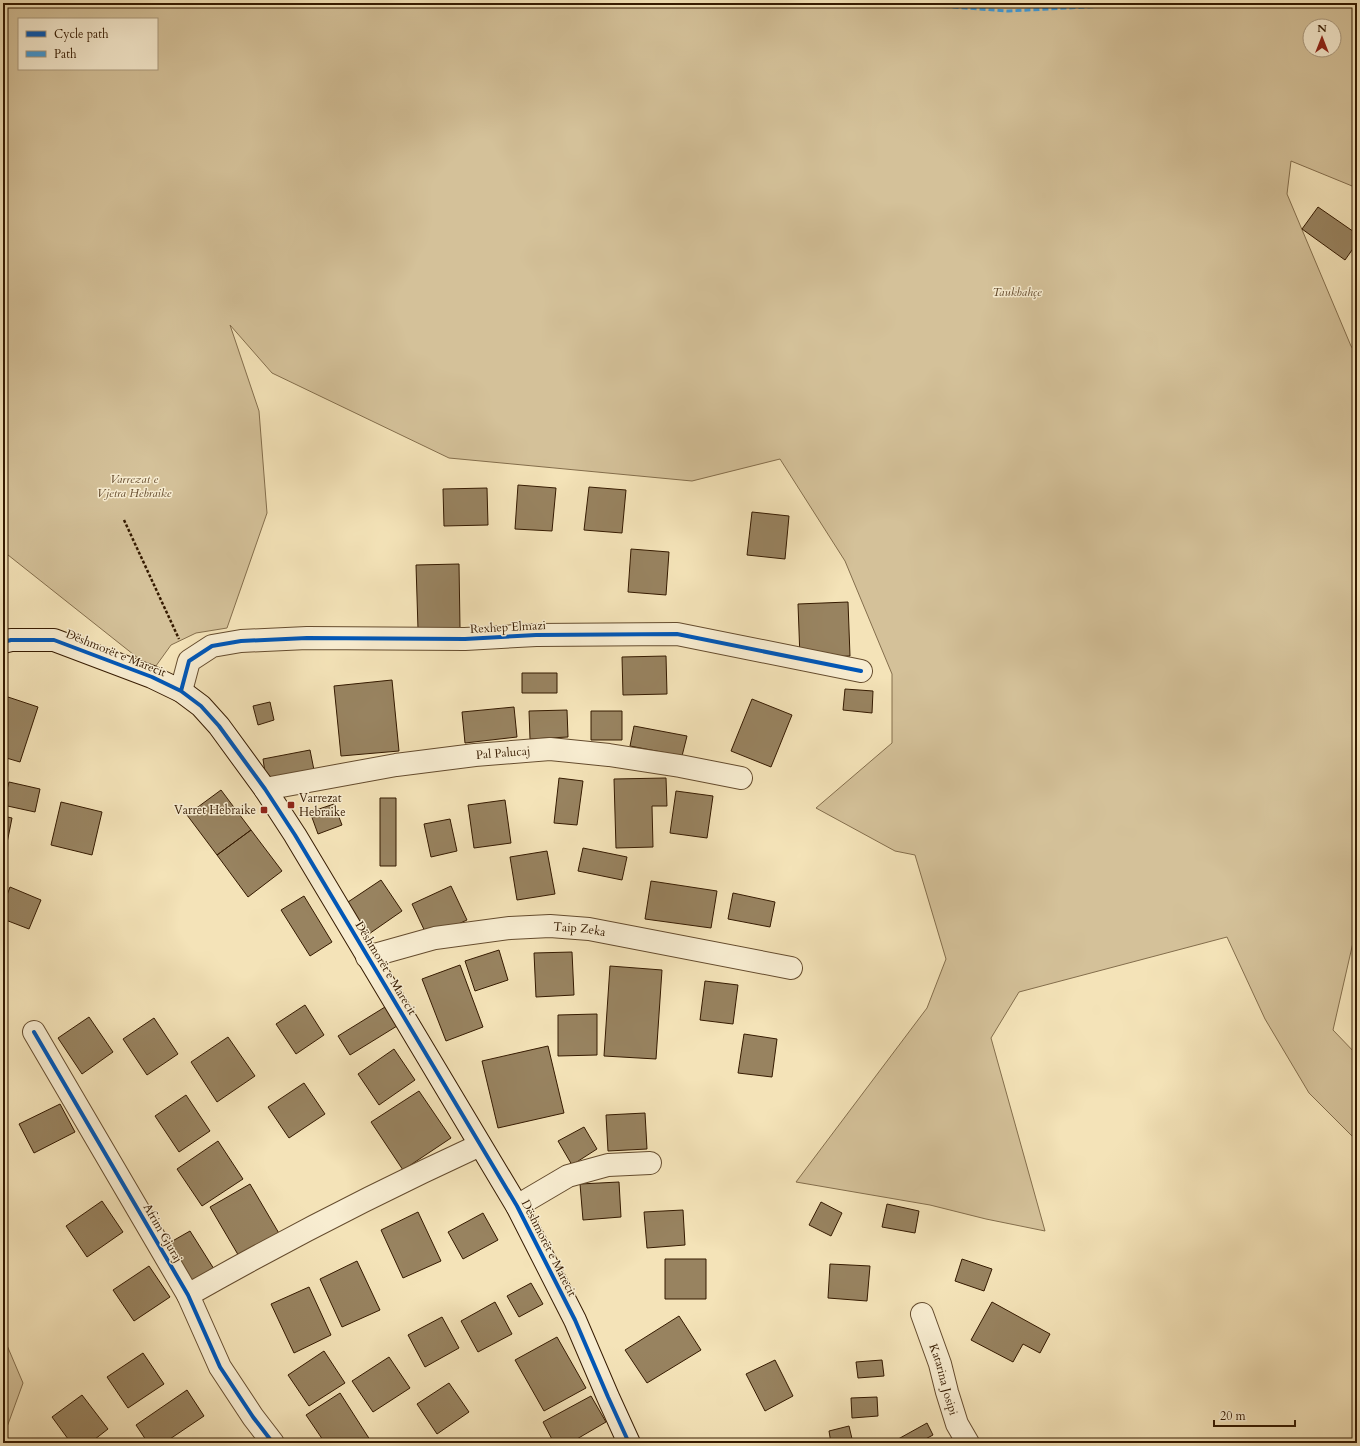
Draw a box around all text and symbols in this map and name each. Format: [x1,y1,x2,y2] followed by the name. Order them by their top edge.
[18,18,158,70] legend
[1302,18,1342,58] north arrow
[1317,21,1327,36] text: N
[54,26,109,42] text: Cycle path
[54,46,77,62] text: Path
[992,284,1042,300] park label: Taukbahçe
[97,471,172,501] park label: Varrezat e Vjetra Hebraike
[470,617,547,637] street label: Rexhep Elmazi
[63,626,169,681] street label: Dëshmorët e Marecit
[475,743,531,763] street label: Pal Palucaj
[299,790,346,820] place label: Varrezat Hebraike
[286,800,296,810] marker: Varrezat Hebraike
[174,802,256,818] place label: Varret Hebraike
[259,805,269,815] marker: Varret Hebraike
[352,918,420,1018] street label: Dëshmorët e Marecit
[553,918,608,940] street label: Taip Zeka
[518,1197,580,1299] street label: Dëshmorët e Marecit
[140,1201,186,1265] street label: Afrim Gjuraj
[925,1341,962,1418] street label: Katarina Josipi
[1214,1402,1295,1428] scale bar
[1220,1408,1247,1424] text: 20 m

